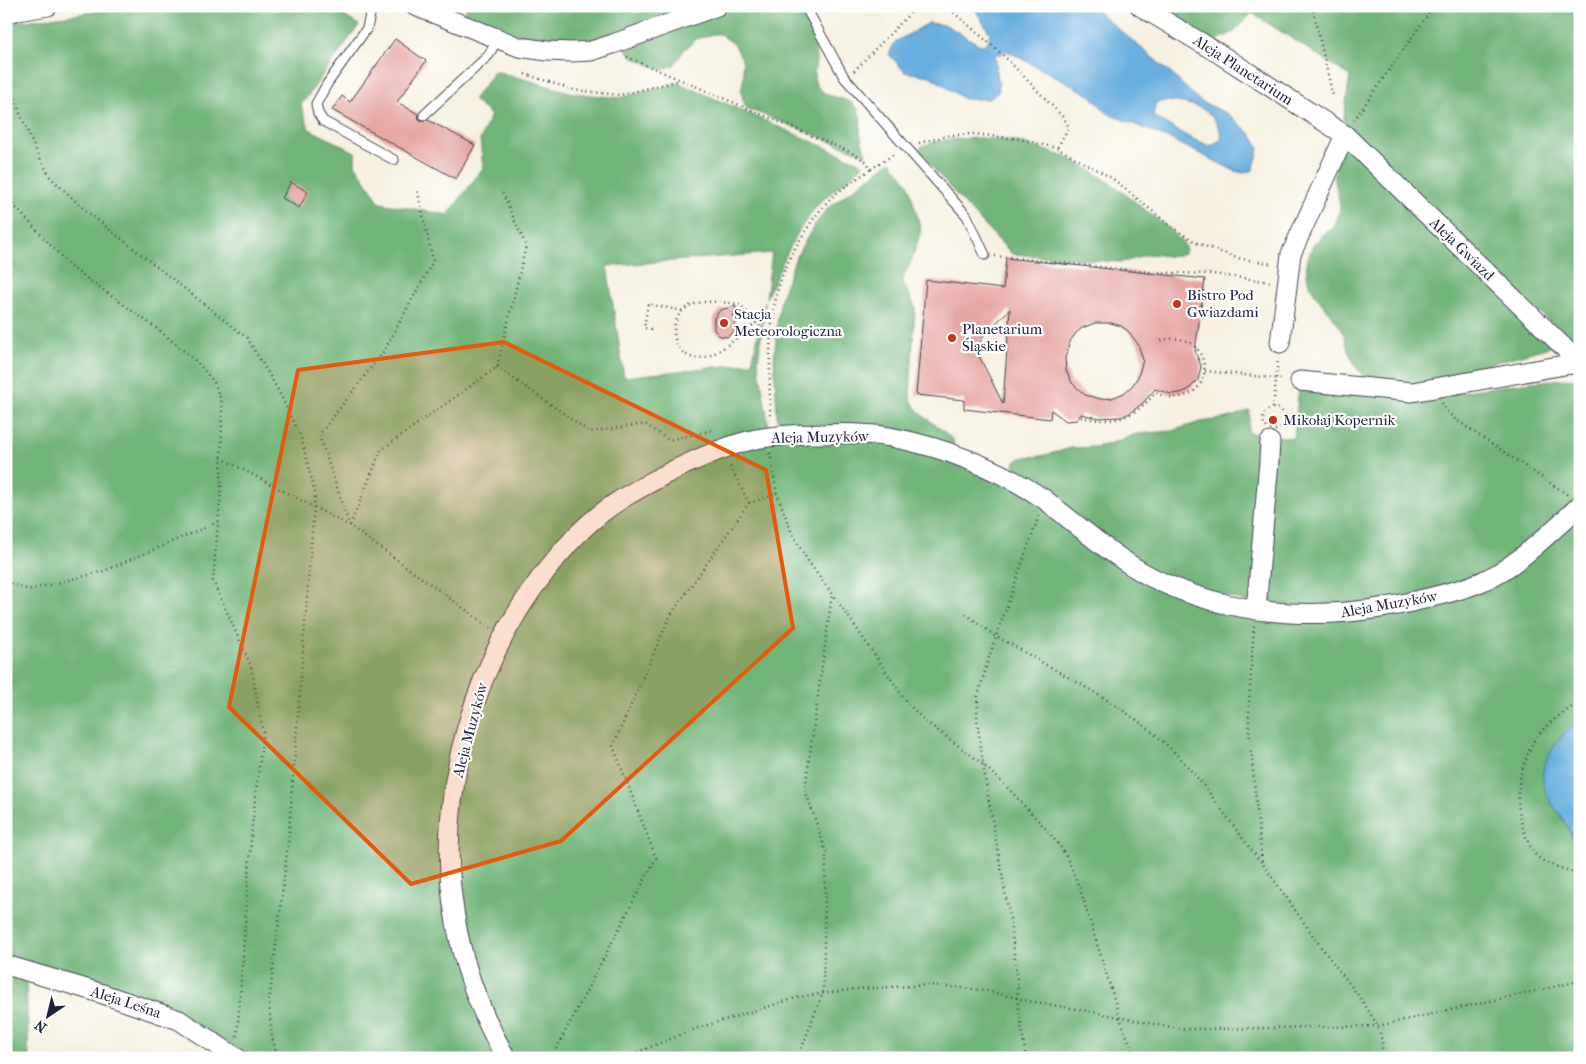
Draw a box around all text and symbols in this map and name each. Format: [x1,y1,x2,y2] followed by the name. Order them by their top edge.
[1189,31,1297,109] street label: Aleja Planetarium
[1425,213,1499,285] street label: Aleja Gwiazd
[1187,286,1259,321] place label: Bistro Pod Gwiazdami
[1171,298,1183,310] marker: Bistro Pod Gwiazdami
[734,305,843,340] place label: Stacja Meteorologiczna
[718,317,730,329] marker: Stacja Meteorologiczna
[962,320,1043,355] place label: Planetarium Śląskie
[946,332,958,344] marker: Planetarium Śląskie
[1283,411,1396,429] place label: Mikołaj Kopernik
[1267,414,1279,426] marker: Mikołaj Kopernik
[770,427,870,447] street label: Aleja Muzyków
[1338,587,1439,622] street label: Aleja Muzyków
[448,680,492,780] street label: Aleja Muzyków
[88,982,164,1022] street label: Aleja Leśna
[22,992,72,1042] north arrow
[31,1016,50,1036] text: N

